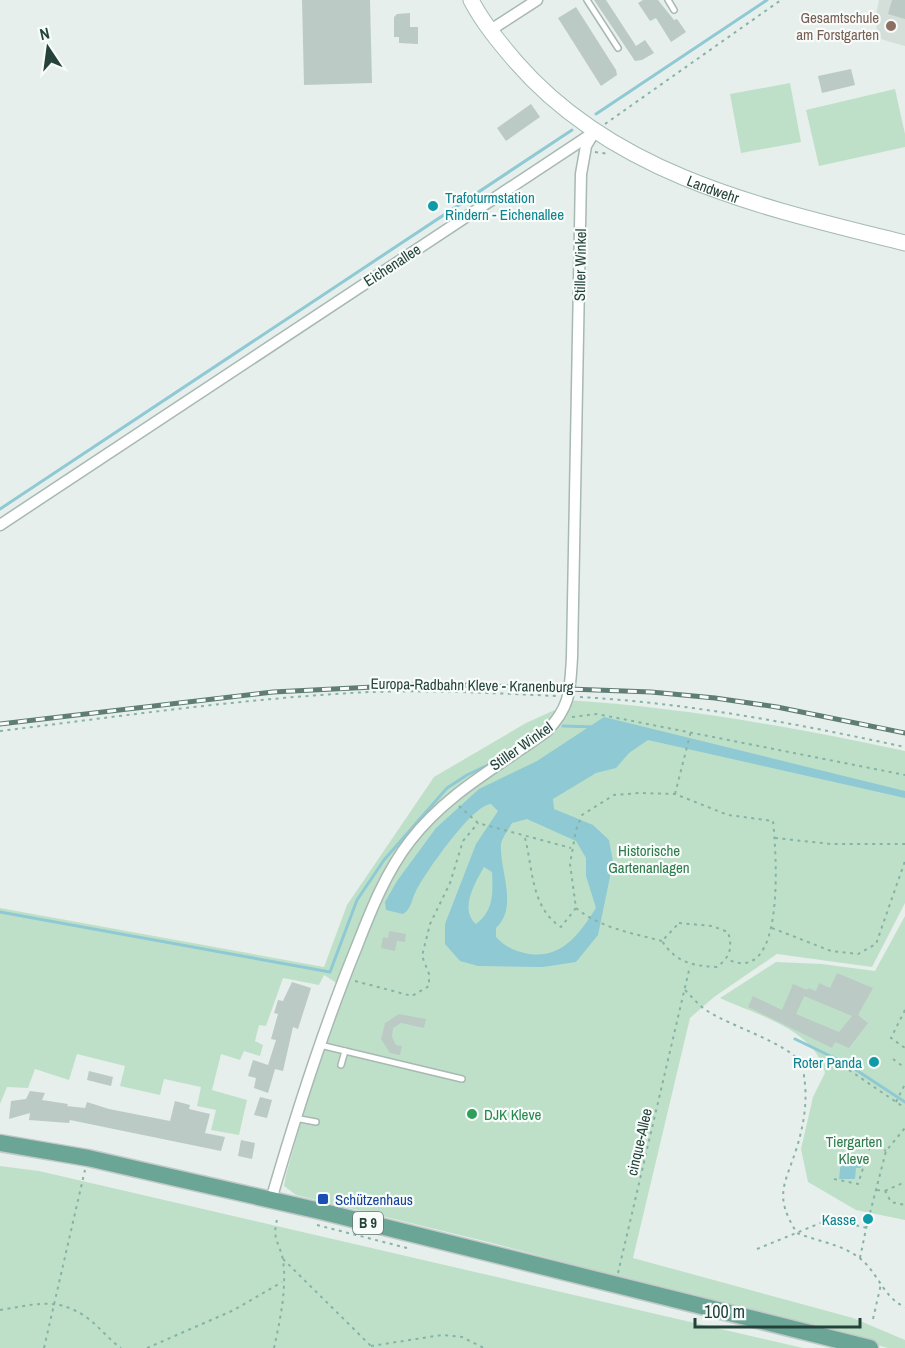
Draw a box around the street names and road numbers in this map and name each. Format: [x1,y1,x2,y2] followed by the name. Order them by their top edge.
[684,170,742,208] street label: Landwehr
[569,229,591,301] street label: Stiller Winkel
[359,239,425,291] street label: Eichenallee
[370,673,574,697] street label: Europa-Radbahn Kleve - Kranenburg
[485,717,557,775] street label: Stiller Winkel
[621,1106,657,1178] street label: cinque-Allee
[353,1212,383,1234] road number: B 9

